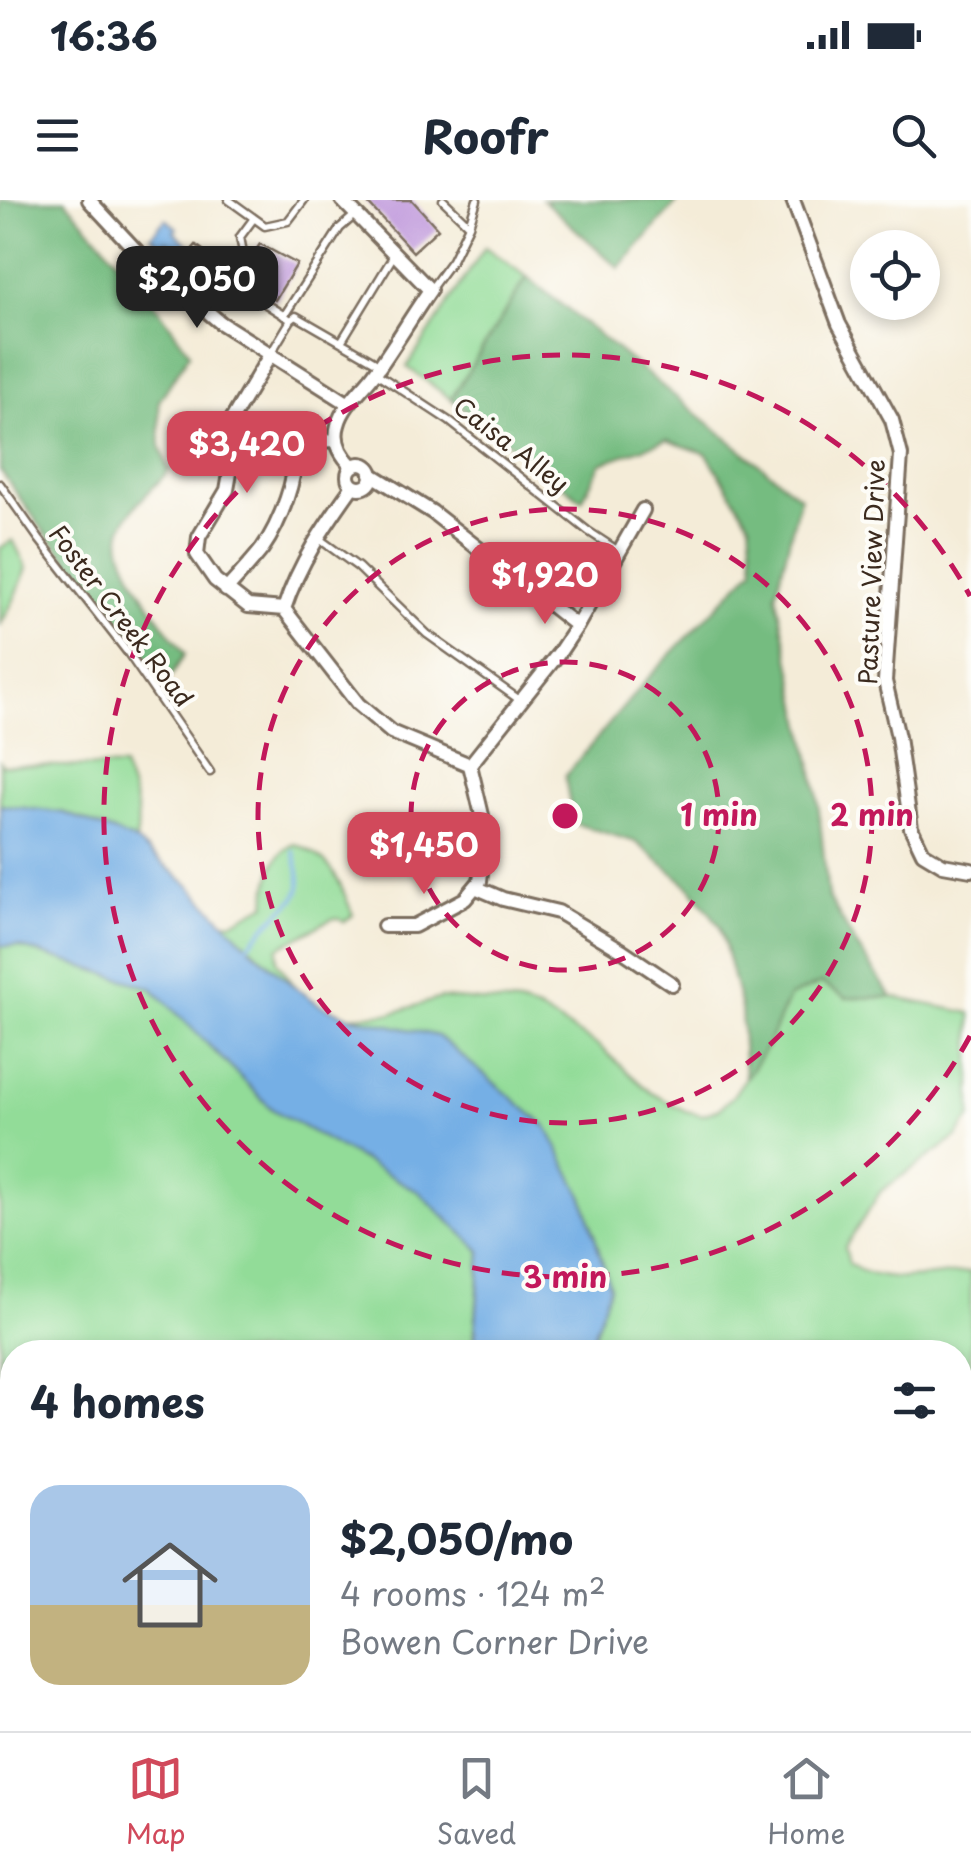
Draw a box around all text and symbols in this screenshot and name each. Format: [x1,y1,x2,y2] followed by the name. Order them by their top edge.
[50,7,158,64] text: 16:36
[422,101,549,169] text: Roofr
[30,108,85,163] icon: menu
[886,108,941,163] icon: search
[850,230,940,320] map controls
[850,230,940,320] button: locate
[116,246,278,331] pin: $2,050
[138,254,256,302] text: $2,050
[446,387,578,502] street label: Caisa Alley
[166,411,328,496] pin: $3,420
[189,419,305,467] text: $3,420
[848,459,894,685] street label: Pasture View Drive
[40,516,203,715] street label: Foster Creek Road
[464,542,626,627] pin: $1,920
[491,550,599,598] text: $1,920
[680,791,758,836] text: 1 min
[830,791,914,836] text: 2 min
[547,798,583,834] centre of rings
[343,812,505,897] pin: $1,450
[369,820,479,868] text: $1,450
[523,1253,607,1298] text: 3 min
[30,1369,205,1432] text: 4 homes
[887,1373,942,1428] icon: filters
[340,1506,573,1569] text: $2,050/mo
[110,1525,230,1645] icon: home
[340,1569,606,1617] text: 4 rooms · 124 m²
[340,1617,649,1665] text: Bowen Corner Drive
[126,1751,185,1854] tab: Map
[437,1751,516,1854] tab: Saved
[767,1751,845,1854] tab: Home

